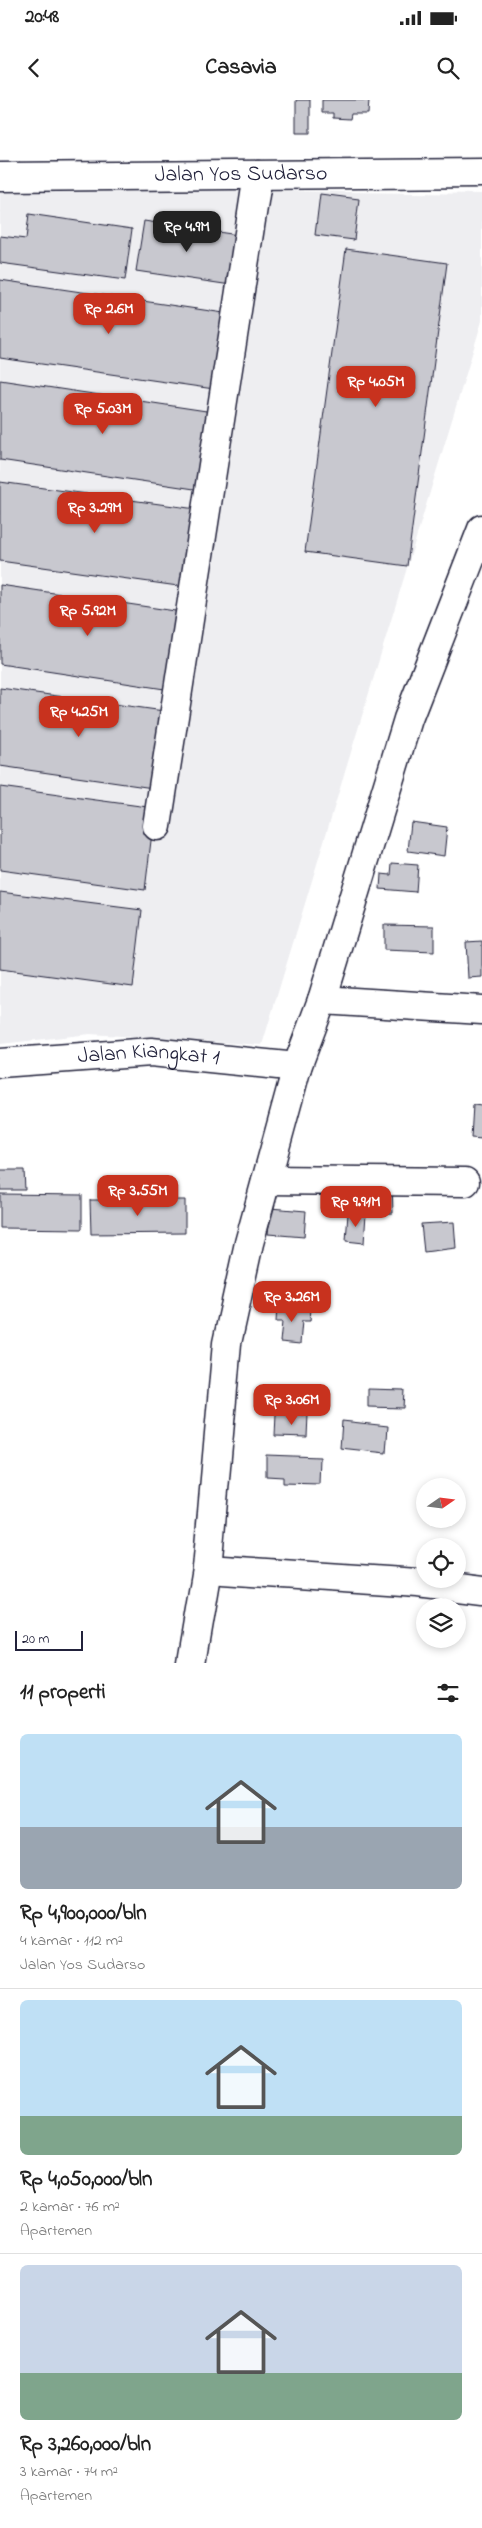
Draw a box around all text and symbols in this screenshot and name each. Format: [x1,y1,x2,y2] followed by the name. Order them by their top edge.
[25,4,59,31] text: 20:48
[205,52,277,84] text: Casavia
[20,54,48,82] icon: back
[434,54,462,82] icon: search
[155,158,327,192] street label: Jalan Yos Sudarso
[141,210,233,253] pin: Rp 4.9M
[164,215,210,239] text: Rp 4.9M
[63,292,155,335] pin: Rp 2.6M
[84,297,134,321] text: Rp 2.6M
[324,366,428,408] pin: Rp 4.05M
[347,370,405,394] text: Rp 4.05M
[51,392,155,435] pin: Rp 5.03M
[74,397,132,421] text: Rp 5.03M
[43,492,147,534] pin: Rp 3.29M
[68,496,122,520] text: Rp 3.29M
[36,594,140,637] pin: Rp 5.92M
[60,599,116,623] text: Rp 5.92M
[27,696,131,738] pin: Rp 4.25M
[50,700,108,724] text: Rp 4.25M
[76,1036,221,1075] street label: Jalan Kiangkat 1
[86,1174,190,1217] pin: Rp 3.55M
[108,1179,168,1203] text: Rp 3.55M
[304,1186,408,1228] pin: Rp 9.91M
[331,1190,381,1214] text: Rp 9.91M
[240,1280,344,1323] pin: Rp 3.26M
[264,1285,320,1309] text: Rp 3.26M
[240,1384,344,1426] pin: Rp 3.06M
[264,1388,320,1412] text: Rp 3.06M
[416,1478,466,1528] north arrow
[416,1478,466,1648] map controls
[416,1538,466,1588] button: locate
[416,1598,466,1648] button: layers
[15,1628,82,1651] scale bar
[22,1629,49,1650] text: 20 m
[20,1678,106,1708] text: 11 properti
[434,1679,462,1707] icon: filters
[196,1767,286,1857] icon: home
[20,1899,147,1929] text: Rp 4,900,000/bln
[20,1929,123,1953] text: 4 kamar · 112 m²
[20,1953,145,1977] text: Jalan Yos Sudarso
[196,2032,286,2122] icon: home
[20,2165,152,2195] text: Rp 4,050,000/bln
[20,2195,120,2219] text: 2 kamar · 76 m²
[20,2219,92,2243] text: Apartemen
[196,2297,286,2387] icon: home
[20,2430,151,2460] text: Rp 3,260,000/bln
[20,2460,118,2484] text: 3 kamar · 74 m²
[20,2484,92,2508] text: Apartemen

